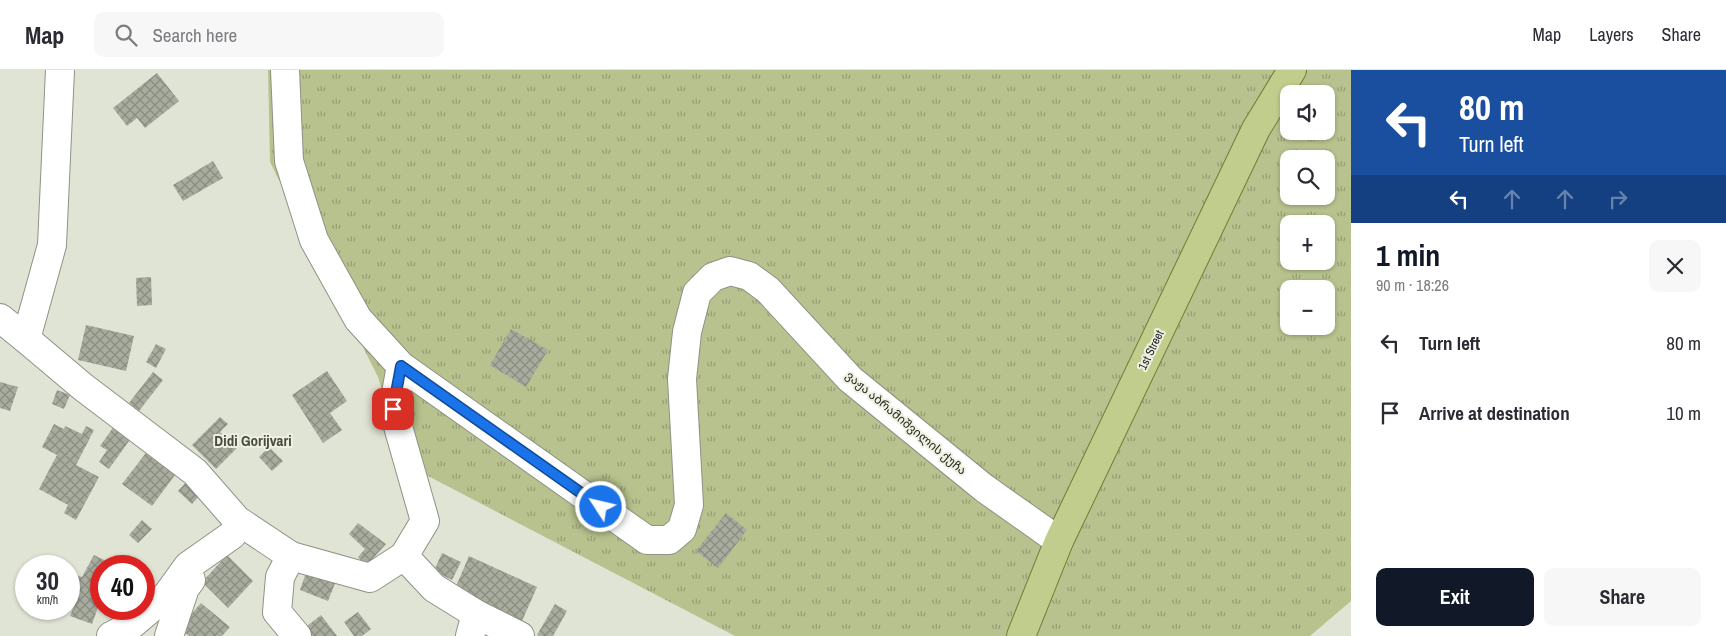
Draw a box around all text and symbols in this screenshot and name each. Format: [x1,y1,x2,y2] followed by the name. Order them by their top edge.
[94,12,444,57] search box
[25,19,64,51] text: Map
[112,21,140,49] icon: search
[152,22,237,48] text: Search here
[1533,22,1561,47] text: Map
[1589,22,1634,47] text: Layers
[1662,22,1701,47] text: Share
[1459,84,1524,131] text: 80 m
[1280,85,1335,335] map controls
[1280,85,1335,140] button: sound
[1376,90,1441,155] icon: left
[1459,129,1524,159] text: Turn left
[1280,150,1335,205] button: search
[1445,185,1473,213] icon: left
[1498,185,1526,213] icon: ahead
[1551,185,1579,213] icon: ahead
[1604,185,1632,213] icon: right
[1280,215,1335,270] button: +
[1376,235,1440,275] text: 1 min
[1649,240,1701,292] button: close
[1376,274,1449,296] text: 90 m · 18:26
[1280,280,1335,335] button: −
[1135,327,1168,372] street label: 1st Street
[1376,329,1404,357] icon: left
[1419,330,1480,356] text: Turn left
[1666,330,1701,356] text: 80 m
[842,368,970,478] street label: ვაჟა აბრამიშვილის ქუჩა
[372,388,414,430] pin
[379,395,407,423] icon: arrive
[1376,399,1404,427] icon: arrive
[1419,400,1570,426] text: Arrive at destination
[1666,400,1701,426] text: 10 m
[214,430,292,451] district label: Didi Gorijvari
[574,480,626,532] position arrow
[90,555,155,620] speed limit sign: 40
[36,564,59,598] text: 30
[1376,568,1534,626] button: Exit
[1544,568,1701,626] button: Share
[37,592,58,608] text: km/h

